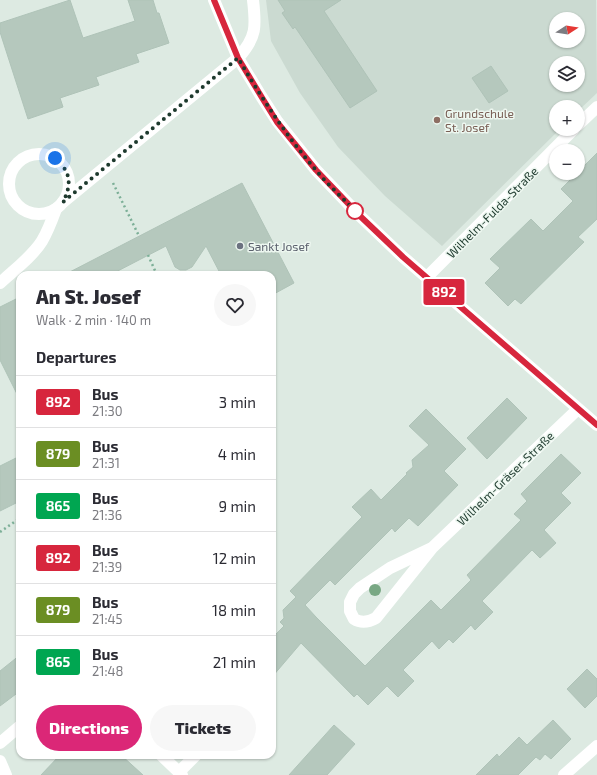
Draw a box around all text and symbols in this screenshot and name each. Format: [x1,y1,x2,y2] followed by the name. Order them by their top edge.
[549,12,585,48] north arrow
[549,12,585,180] map controls
[549,56,585,92] button: layers
[549,100,585,136] button: +
[445,106,514,134] place label: Grundschule St. Josef
[432,115,442,125] marker: Grundschule St. Josef
[549,144,585,180] button: −
[45,148,65,168] your location
[443,163,541,261] street label: Wilhelm-Fulda-Straße
[346,202,364,220] unlabelled marker
[248,239,310,253] place label: Sankt Josef
[235,241,245,251] marker: Sankt Josef
[421,279,467,305] line badge: 892
[431,283,457,300] text: 892
[214,284,256,326] button: heart
[36,285,140,308] text: An St. Josef
[36,312,151,328] text: Walk · 2 min · 140 m
[36,348,116,366] text: Departures
[92,385,118,403] text: Bus
[45,393,71,410] text: 892
[219,393,256,411] text: 3 min
[92,403,123,419] text: 21:30
[454,428,556,528] street label: Wilhelm-Gräser-Straße
[92,437,118,455] text: Bus
[46,445,70,462] text: 879
[218,445,256,463] text: 4 min
[92,455,120,471] text: 21:31
[92,489,118,507] text: Bus
[46,497,70,514] text: 865
[218,497,256,515] text: 9 min
[92,507,122,523] text: 21:36
[92,541,118,559] text: Bus
[45,549,71,566] text: 892
[213,549,256,567] text: 12 min
[92,559,122,575] text: 21:39
[92,593,118,611] text: Bus
[46,601,70,618] text: 879
[212,601,256,619] text: 18 min
[92,611,123,627] text: 21:45
[92,645,118,663] text: Bus
[46,653,70,670] text: 865
[213,653,256,671] text: 21 min
[92,663,123,679] text: 21:48
[36,705,142,751] button: Directions
[150,705,256,751] button: Tickets

